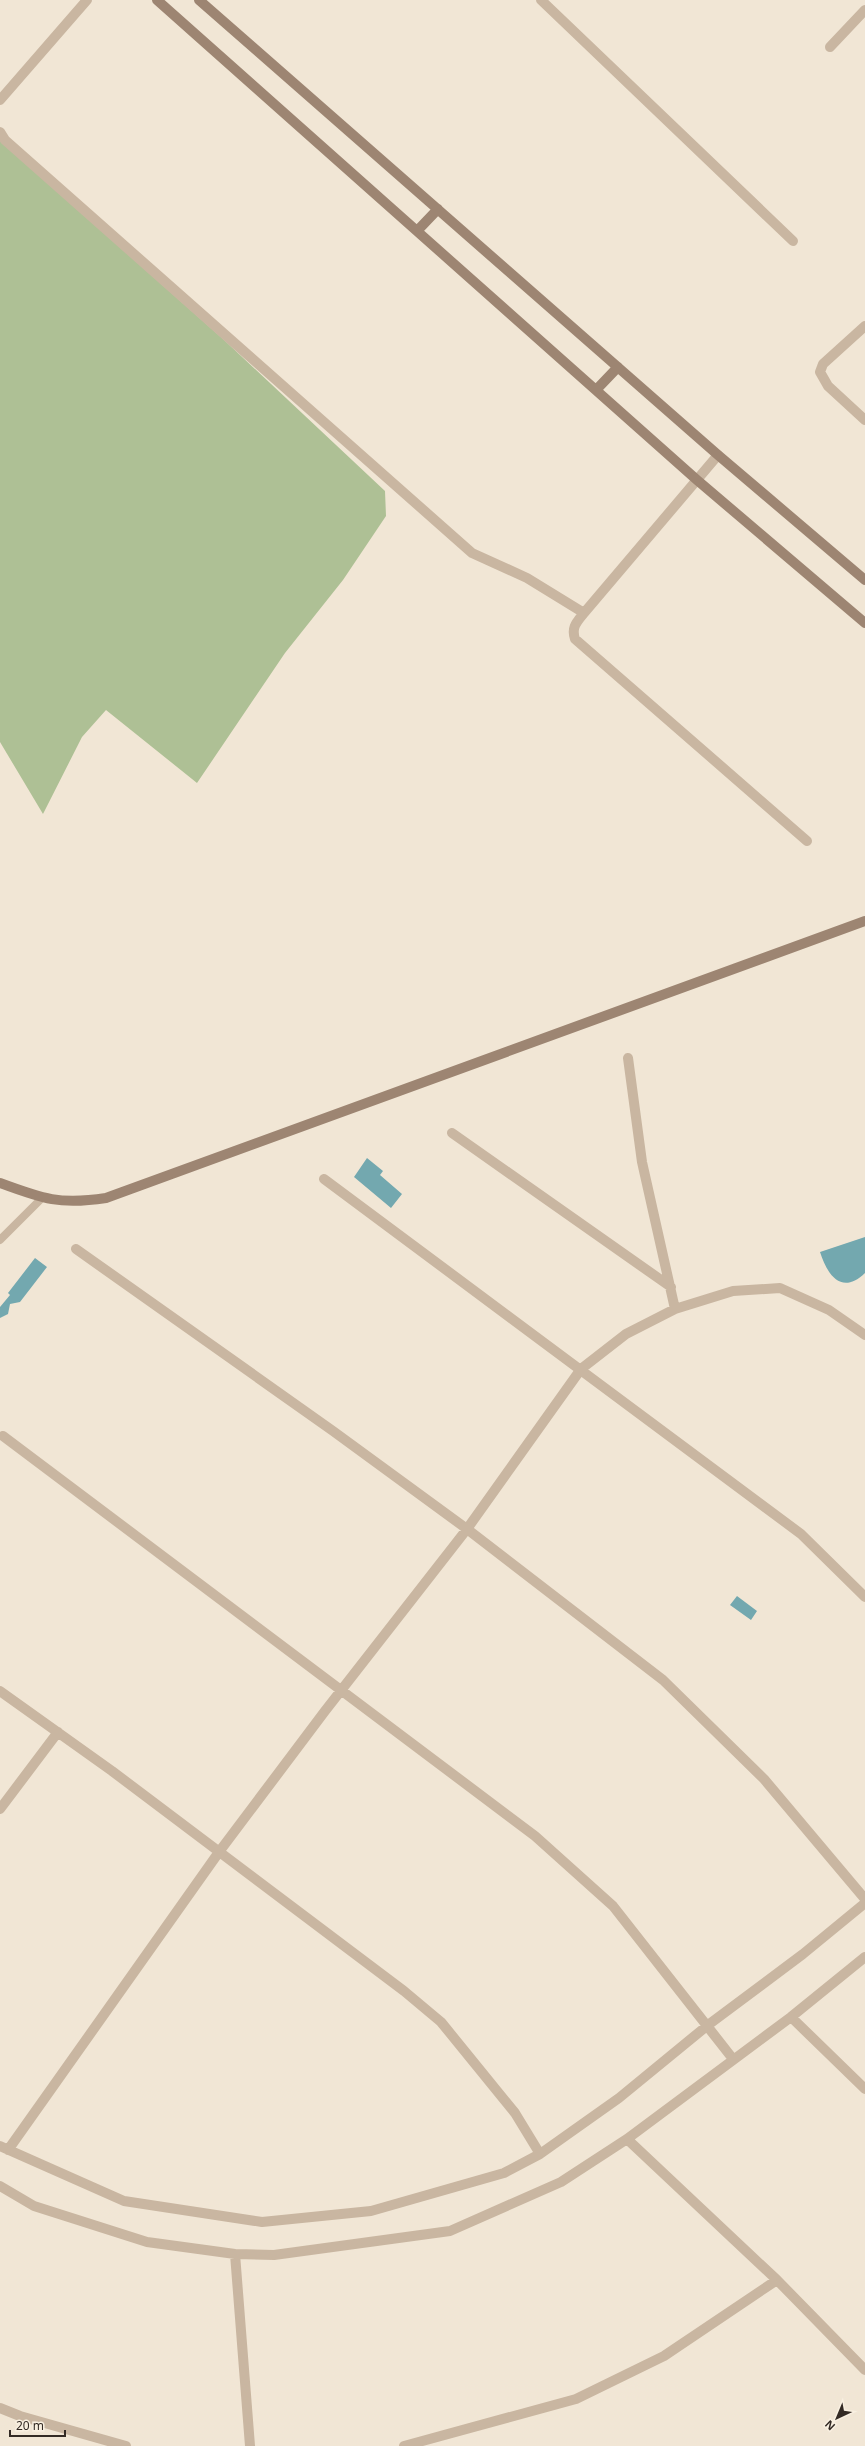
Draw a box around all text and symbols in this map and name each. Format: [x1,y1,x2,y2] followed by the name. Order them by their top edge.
[817,2398,857,2438] north arrow
[10,2412,65,2438] scale bar
[16,2417,44,2434] text: 20 m
[821,2417,838,2434] text: N

